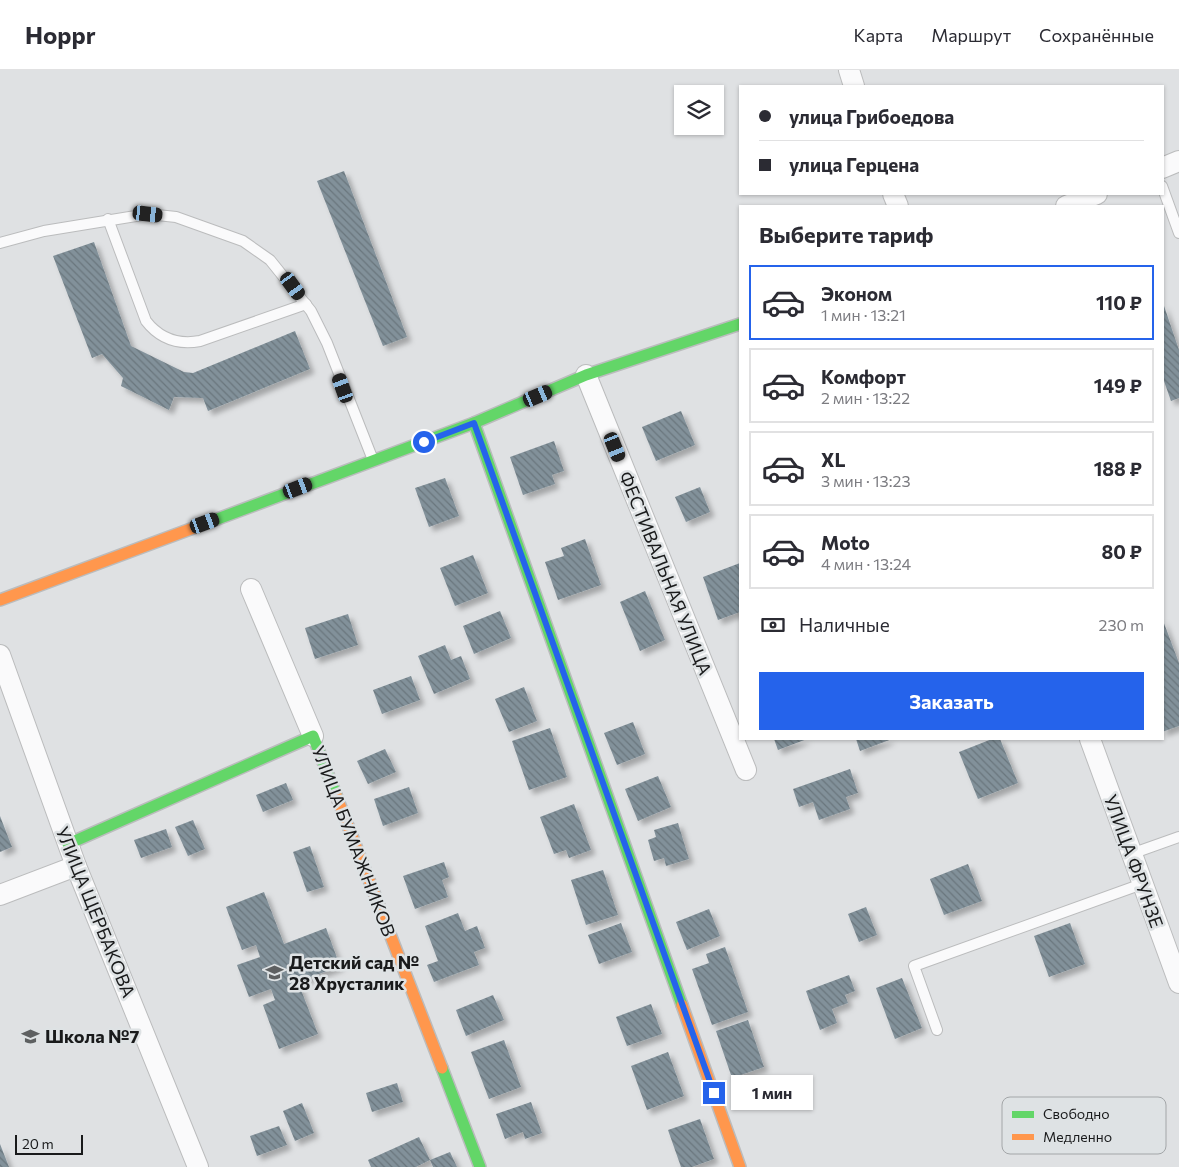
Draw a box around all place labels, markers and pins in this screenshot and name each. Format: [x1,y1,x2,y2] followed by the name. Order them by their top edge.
[289,951,419,994] place label: Детский сад № 28 Хрусталик
[265,962,285,982] school or university icon: Детский сад № 28 Хрусталик
[45,1025,139,1047] place label: Школа №7
[21,1026,41,1046] school or university icon: Школа №7

